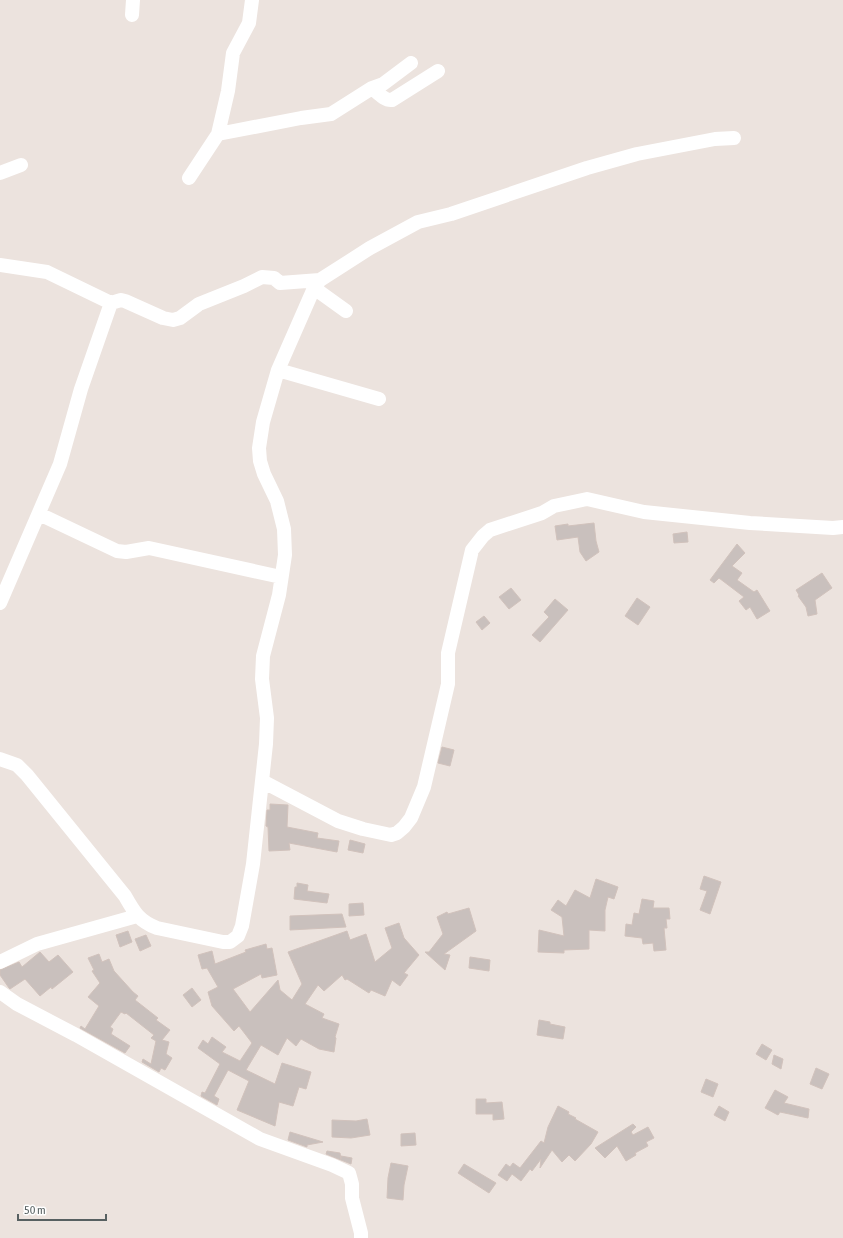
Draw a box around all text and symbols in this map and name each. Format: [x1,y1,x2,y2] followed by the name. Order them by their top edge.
[18,1196,106,1222] scale bar
[24,1203,46,1217] text: 50 m

